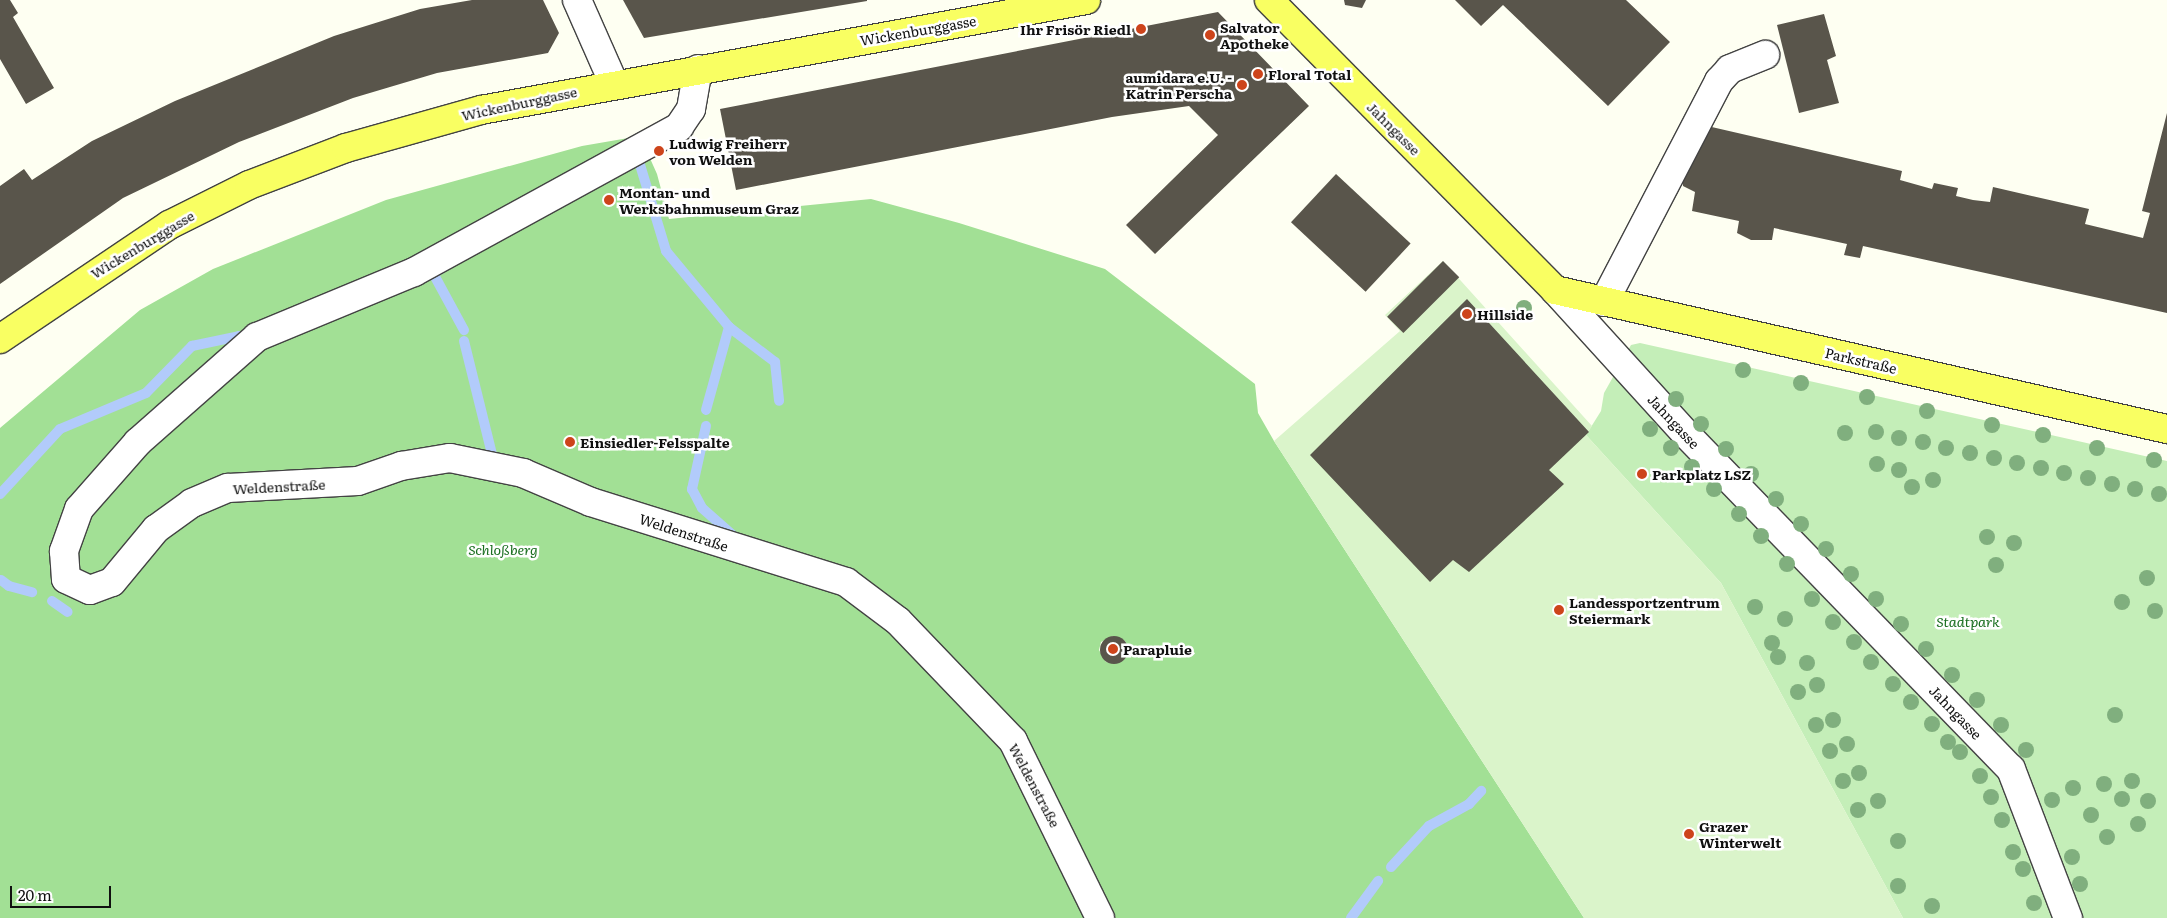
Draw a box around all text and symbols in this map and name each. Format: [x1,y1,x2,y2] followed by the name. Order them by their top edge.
[859,12,977,48] street label: Wickenburggasse
[1220,19,1289,52] place label: Salvator Apotheke
[1020,21,1131,37] place label: Ihr Frisör Riedl
[1135,23,1147,35] marker: Ihr Frisör Riedl
[1204,29,1216,41] marker: Salvator Apotheke
[1268,66,1351,82] place label: Floral Total
[1252,68,1264,80] marker: Floral Total
[1125,69,1232,102] place label: aumidara e.U. - Katrin Perscha
[1236,79,1248,91] marker: aumidara e.U. - Katrin Perscha
[460,83,578,123] street label: Wickenburggasse
[1364,98,1424,158] street label: Jahngasse
[669,135,787,168] place label: Ludwig Freiherr von Welden
[653,145,665,157] marker: Ludwig Freiherr von Welden
[619,184,799,216] place label: Montan- und Werksbahnmuseum Graz
[603,194,615,206] marker: Montan- und Werksbahnmuseum Graz
[87,207,197,281] street label: Wickenburggasse
[1477,306,1533,322] place label: Hillside
[1461,308,1473,320] marker: Hillside
[1823,344,1899,376] street label: Parkstraße
[1645,390,1703,452] street label: Jahngasse
[580,434,730,450] place label: Einsiedler-Felsspalte
[564,436,576,448] marker: Einsiedler-Felsspalte
[1652,466,1751,482] place label: Parkplatz LSZ
[1636,468,1648,480] marker: Parkplatz LSZ
[232,475,326,497] street label: Weldenstraße
[637,510,731,554] street label: Weldenstraße
[468,541,538,557] park label: Schloßberg
[1569,594,1720,626] place label: Landessportzentrum Steiermark
[1553,604,1565,616] marker: Landessportzentrum Steiermark
[1936,613,2000,629] park label: Stadtpark
[1123,641,1192,657] place label: Parapluie
[1107,643,1119,655] marker: Parapluie
[1926,682,1986,742] street label: Jahngasse
[1006,740,1064,830] street label: Weldenstraße
[1699,818,1781,850] place label: Grazer Winterwelt
[1683,828,1695,840] marker: Grazer Winterwelt
[12,876,114,908] scale bar
[18,883,52,906] text: 20 m

